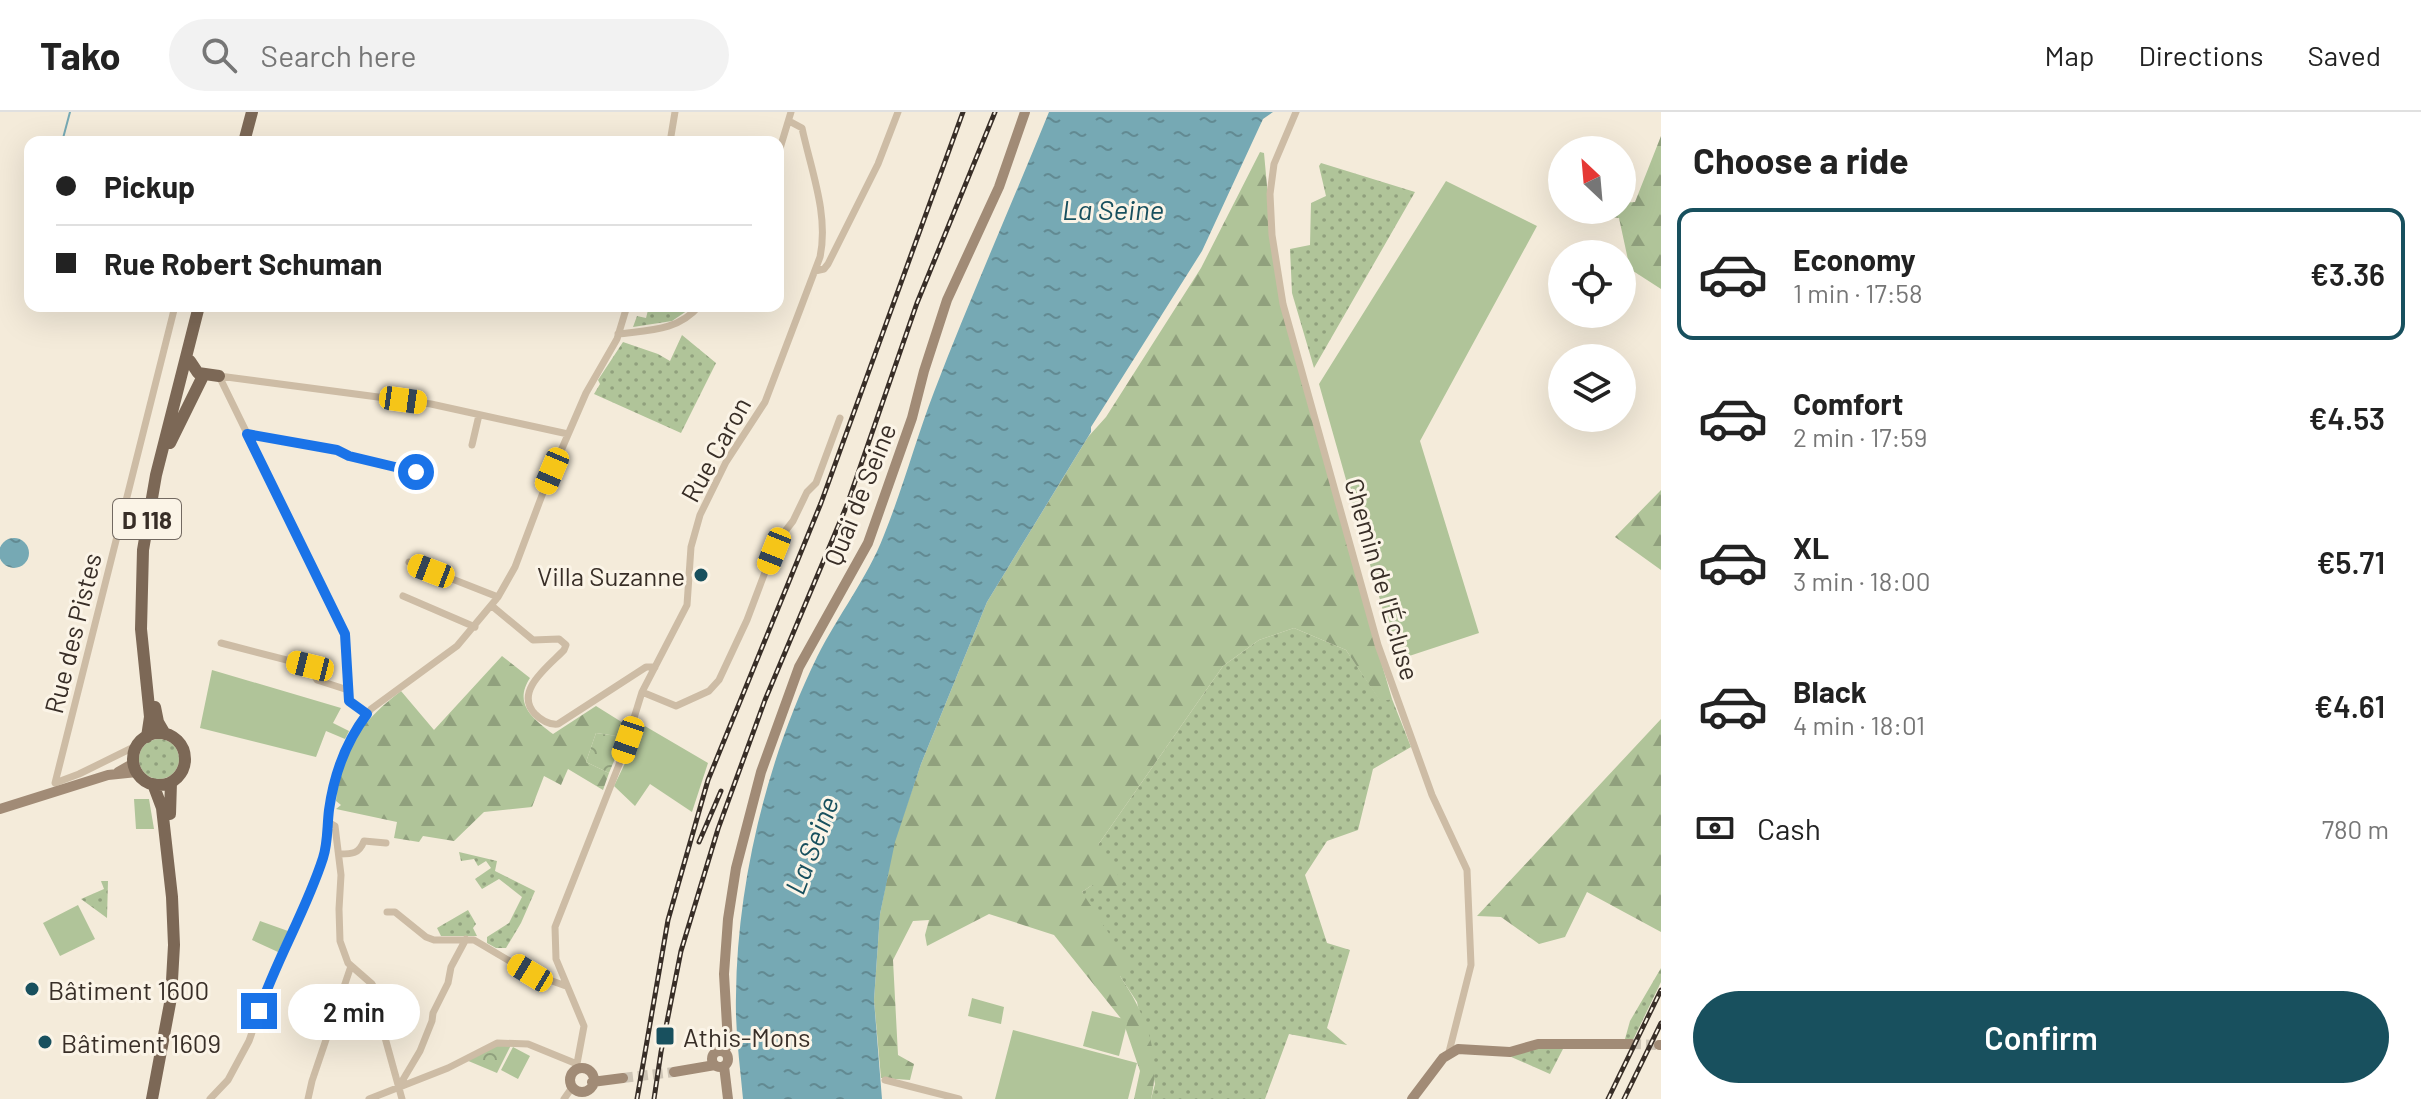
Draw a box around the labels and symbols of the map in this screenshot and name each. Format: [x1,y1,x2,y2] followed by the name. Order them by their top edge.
[1548,136,1636,224] north arrow
[1062,192,1164,226] water label: La Seine
[378,385,428,415] car
[673,391,757,507] street label: Rue Caron
[816,418,902,570] street label: Quai de Seine
[532,444,572,498] car
[398,454,434,490] route start
[1339,474,1427,684] street label: Chemin de l'Écluse
[113,499,181,539] road number: D 118
[754,524,794,578] car
[37,550,107,716] street label: Rue des Pistes
[404,551,458,591] car
[537,560,685,591] place label: Villa Suzanne
[692,566,710,584] marker: Villa Suzanne
[284,649,336,683] car
[609,713,647,767] car
[777,791,845,899] water label: La Seine
[503,950,557,996] car
[48,974,209,1005] place label: Bâtiment 1600
[23,980,41,998] marker: Bâtiment 1600
[287,983,419,1039] callout: 2 min
[241,993,277,1029] route end
[683,1021,811,1052] place label: Athis-Mons
[654,1025,676,1047] marker: Athis-Mons
[61,1027,221,1058] place label: Bâtiment 1609
[36,1033,54,1051] marker: Bâtiment 1609

